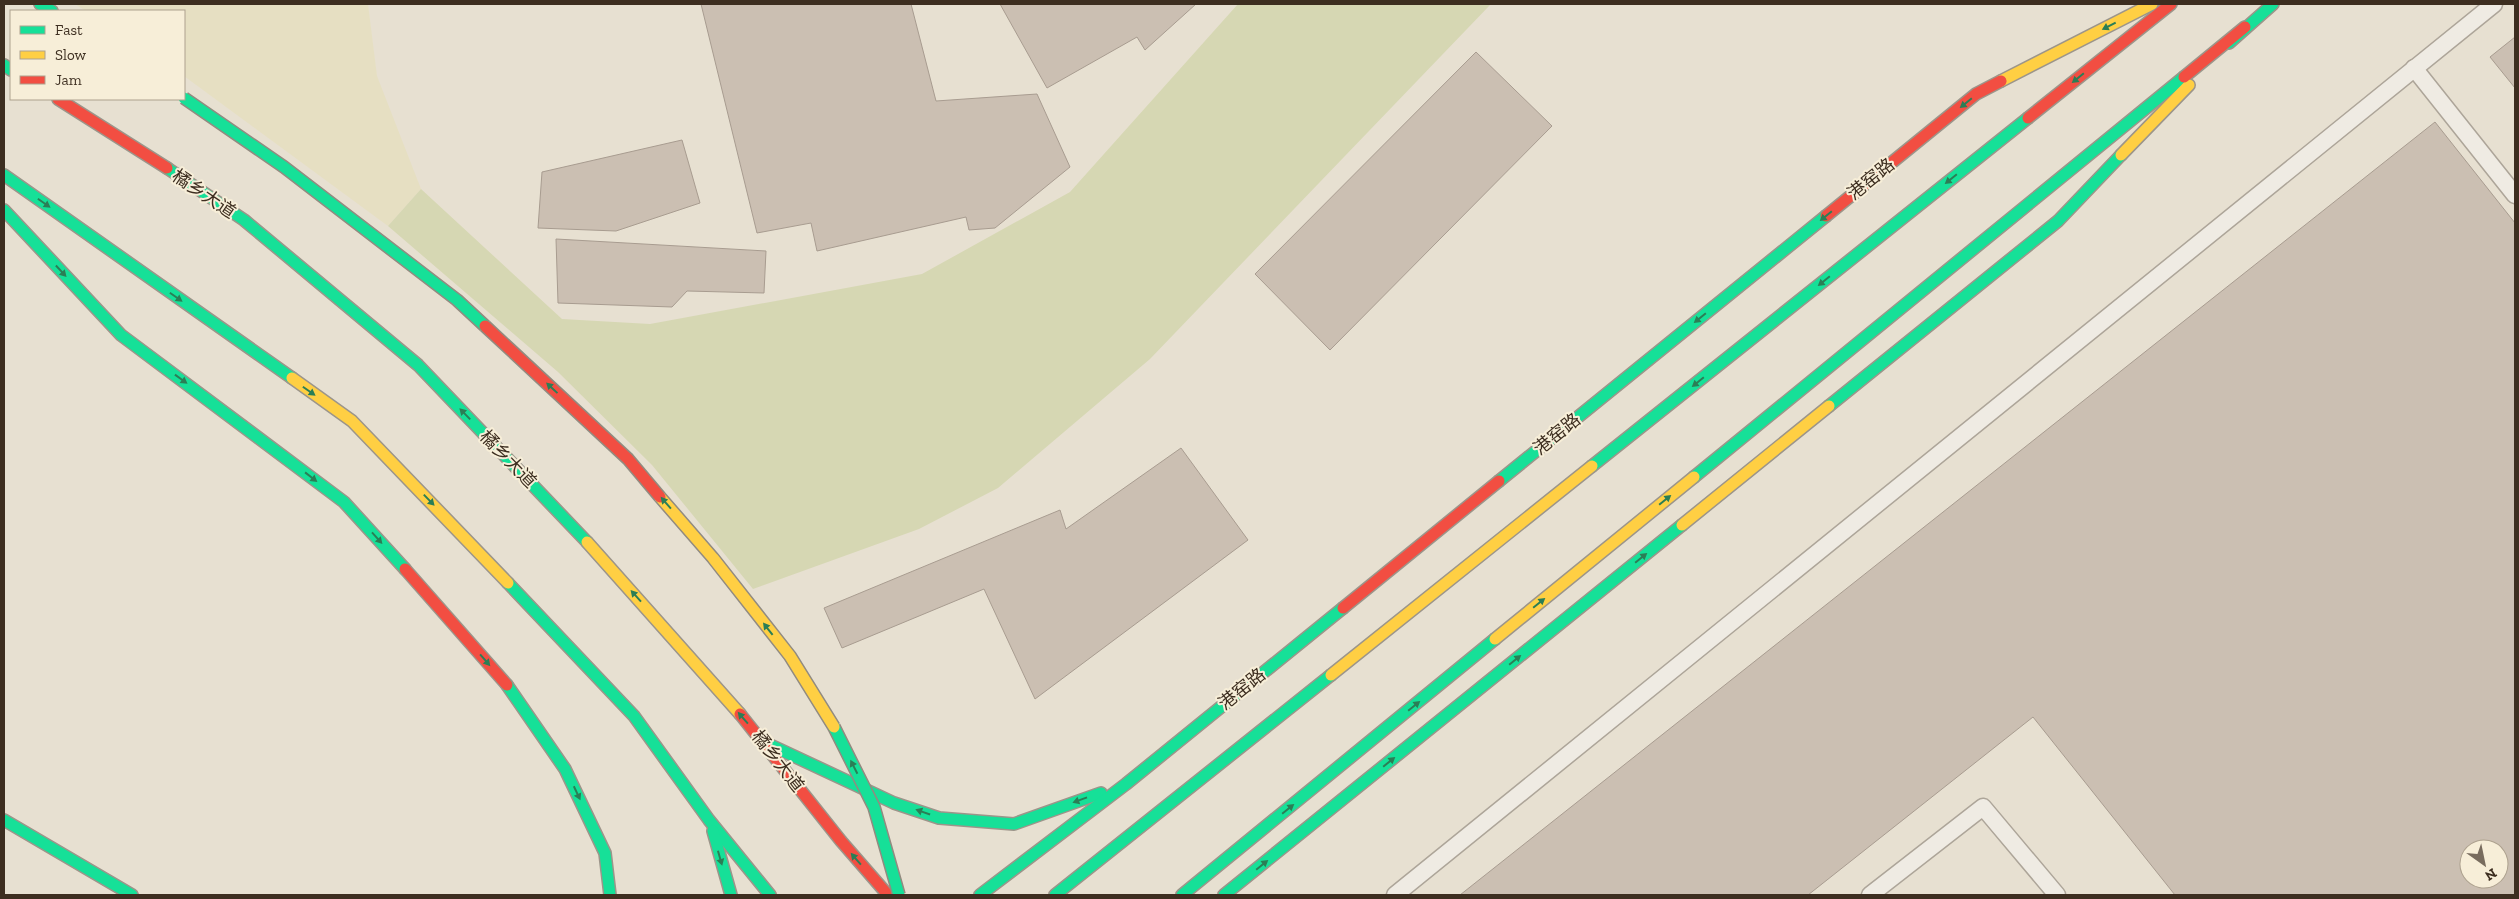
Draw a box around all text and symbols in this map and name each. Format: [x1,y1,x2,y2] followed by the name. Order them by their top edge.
[10,10,185,100] legend
[55,21,83,39] text: Fast
[2102,22,2116,30] one-way arrow
[55,46,87,64] text: Slow
[55,71,82,89] text: Jam
[2072,72,2085,83] one-way arrow
[1960,97,1973,108] one-way arrow
[1843,153,1899,205] street label: 港窑路
[168,165,240,223] street label: 橘乡大道
[1945,174,1958,185] one-way arrow
[37,198,50,208] one-way arrow
[1820,211,1833,222] one-way arrow
[55,265,67,277] one-way arrow
[1818,275,1831,286] one-way arrow
[169,292,183,302] one-way arrow
[1694,313,1707,324] one-way arrow
[174,374,188,384] one-way arrow
[1691,377,1704,388] one-way arrow
[546,382,558,394] one-way arrow
[302,386,315,396] one-way arrow
[459,408,471,420] one-way arrow
[1529,408,1585,460] street label: 港窑路
[475,425,541,493] street label: 橘乡大道
[305,471,318,482] one-way arrow
[422,494,434,506] one-way arrow
[1658,495,1671,506] one-way arrow
[660,498,672,510] one-way arrow
[371,532,383,544] one-way arrow
[1634,552,1647,563] one-way arrow
[630,591,642,603] one-way arrow
[1533,598,1546,609] one-way arrow
[763,623,774,636] one-way arrow
[479,653,491,665] one-way arrow
[1508,655,1521,666] one-way arrow
[1214,663,1270,715] street label: 港窑路
[1407,701,1420,712] one-way arrow
[738,712,749,725] one-way arrow
[747,726,809,796] street label: 橘乡大道
[1382,757,1395,768] one-way arrow
[850,760,858,774] one-way arrow
[573,786,581,800] one-way arrow
[1072,796,1087,804] one-way arrow
[1282,804,1294,815] one-way arrow
[915,808,930,816] one-way arrow
[2459,839,2509,889] north arrow
[717,850,725,865] one-way arrow
[850,853,862,865] one-way arrow
[1255,859,1268,870] one-way arrow
[2481,864,2500,885] text: N

